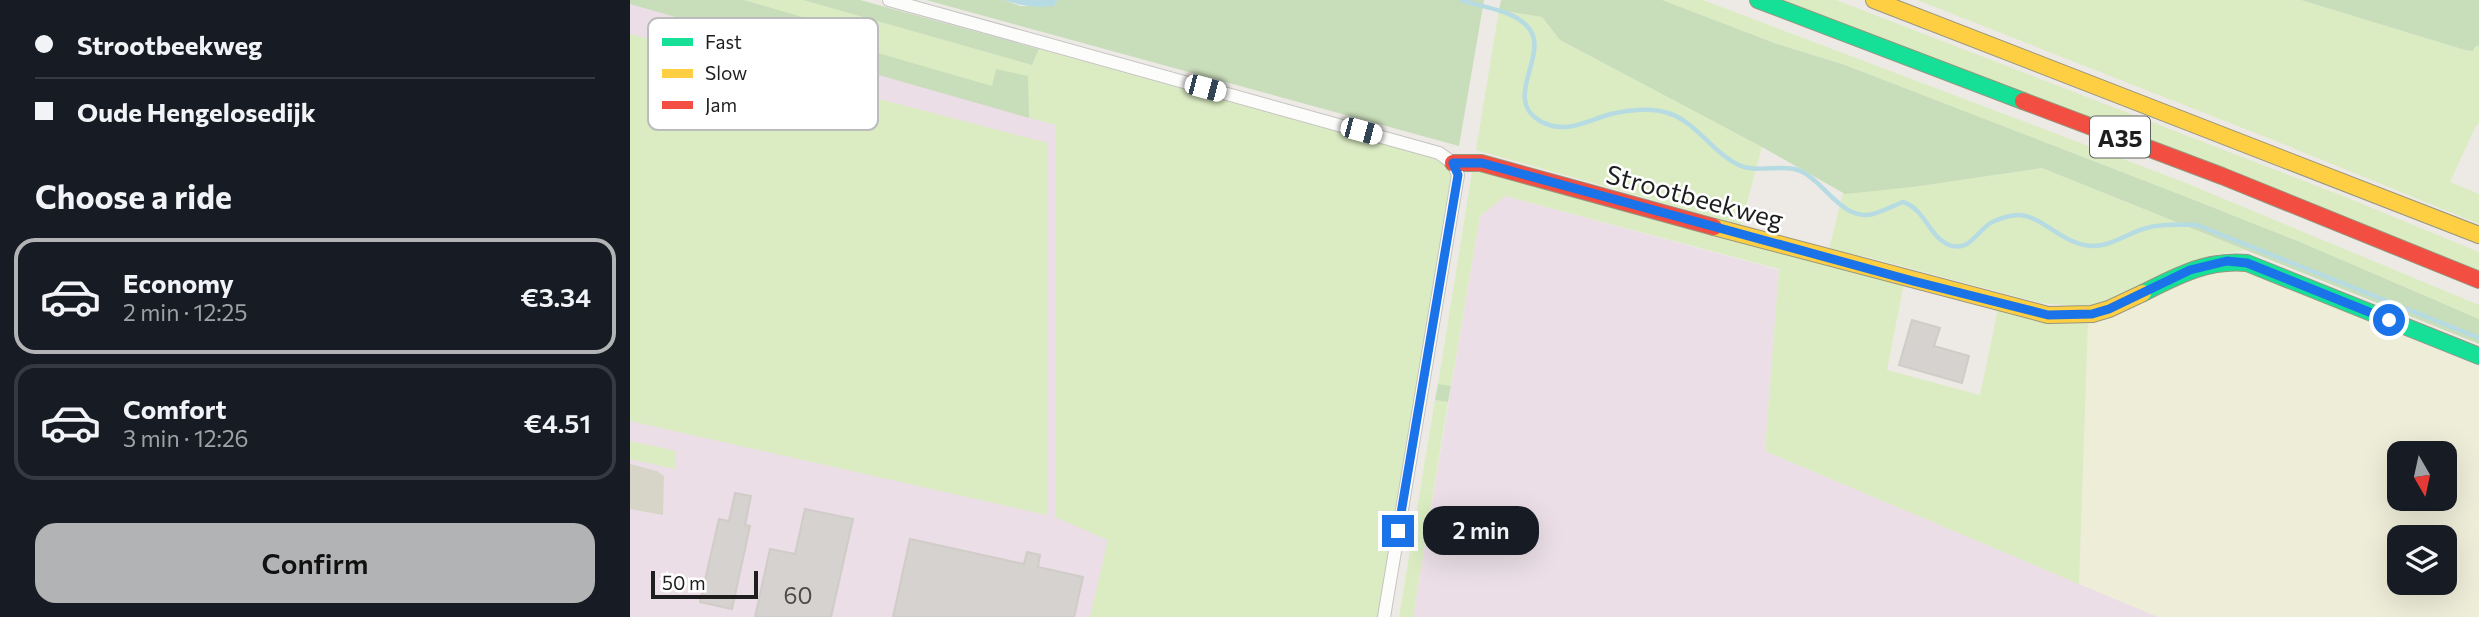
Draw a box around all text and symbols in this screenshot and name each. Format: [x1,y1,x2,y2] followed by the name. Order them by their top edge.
[648,18,878,130] legend
[77,29,262,60] text: Strootbeekweg
[705,30,742,53] text: Fast
[705,61,747,84] text: Slow
[1182,72,1229,104] car
[705,93,737,116] text: Jam
[77,96,316,127] text: Oude Hengelosedijk
[1338,115,1385,147] car
[2090,117,2150,158] road number: A35
[1603,157,1787,235] street label: Strootbeekweg
[35,176,232,216] text: Choose a ride
[39,265,102,328] icon: car
[123,267,234,298] text: Economy
[521,281,591,312] text: €3.34
[123,298,248,326] text: 2 min · 12:25
[2373,304,2405,336] route start
[39,391,102,454] icon: car
[123,393,226,424] text: Comfort
[524,407,591,438] text: €4.51
[123,424,249,452] text: 3 min · 12:26
[2387,441,2457,511] north arrow
[2387,441,2457,595] map controls
[1422,506,1538,556] callout: 2 min
[1382,515,1414,547] route end
[1453,516,1509,544] text: 2 min
[35,523,595,603] button: Confirm
[2387,525,2457,595] button: layers
[651,568,758,600] scale bar
[662,571,706,594] text: 50 m
[784,581,812,609] house number: 60

